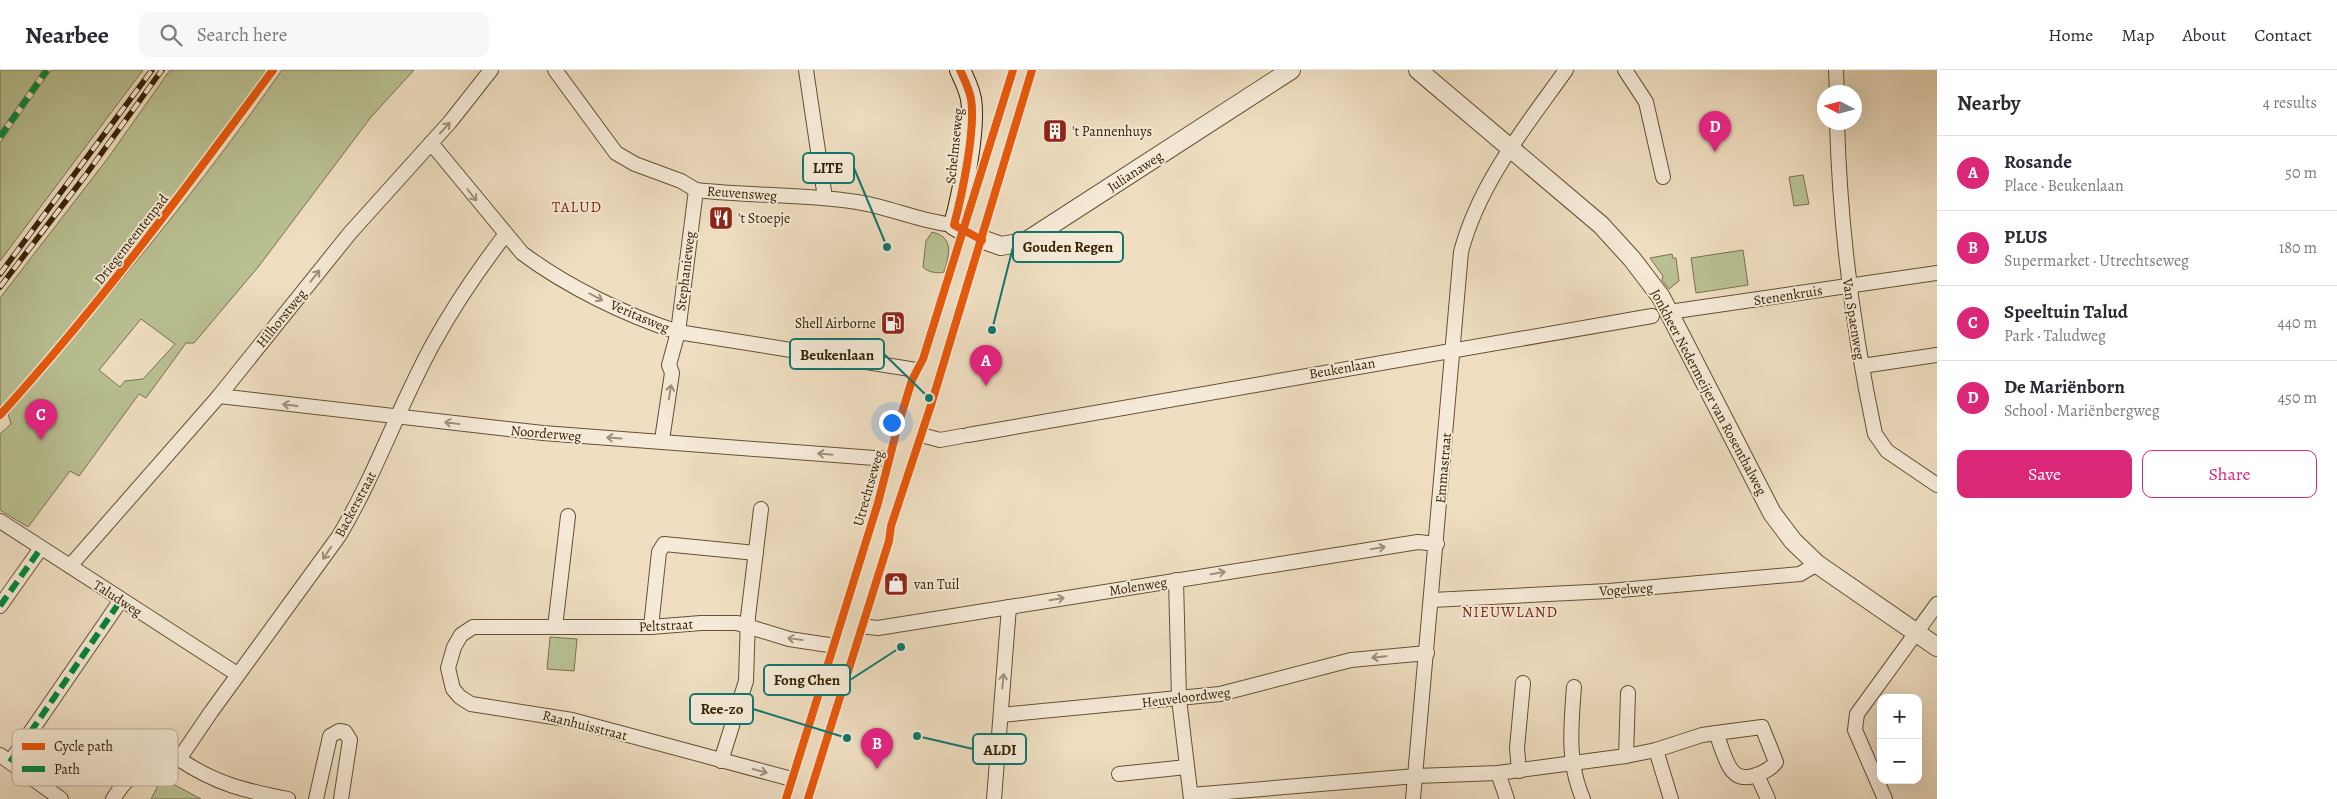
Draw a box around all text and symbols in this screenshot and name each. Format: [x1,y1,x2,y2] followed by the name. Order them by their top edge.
[139,12,489,57] search box
[25,19,109,51] text: Nearbee
[157,21,185,49] icon: search
[197,22,287,48] text: Search here
[2048,23,2093,47] text: Home
[2121,23,2154,47] text: Map
[2182,23,2226,47] text: About
[2254,23,2312,47] text: Contact
[1817,85,1862,130] north arrow
[1957,89,2020,117] text: Nearby
[2263,92,2317,114] text: 4 results
[941,107,968,185] street label: Schelmseweg
[1699,111,1731,152] pin: D
[1042,118,1068,144] building icon: 't Pannenhuys
[439,121,451,134] one-way arrow
[1072,122,1152,141] place label: 't Pannenhuys
[1104,146,1167,196] street label: Julianaweg
[2004,149,2072,175] text: Rosande
[803,153,854,183] callout: LITE
[813,158,843,178] text: LITE
[1968,162,1978,184] text: A
[2285,162,2317,184] text: 50 m
[2004,175,2124,197] text: Place · Beukenlaan
[706,182,778,205] street label: Reuvensweg
[467,188,478,201] one-way arrow
[90,190,173,289] street label: Driegemeentenpad
[552,197,602,217] district label: TALUD
[708,205,734,231] restaurant icon: 't Stoepje
[738,209,790,228] place label: 't Stoepje
[2004,224,2048,250] text: PLUS
[671,230,700,312] street label: Stephanieweg
[1013,232,1123,262] callout: Gouden Regen
[1023,237,1114,257] text: Gouden Regen
[1968,237,1978,259] text: B
[2279,237,2317,259] text: 180 m
[2004,250,2189,272] text: Supermarket · Utrechtseweg
[310,269,320,283] one-way arrow
[1838,276,1869,361] street label: Van Spaenweg
[1752,281,1824,310] street label: Stenenkruis
[252,285,311,352] street label: Hilhorstweg
[1646,286,1771,499] street label: Jonkheer Nedermeijer van Rosenthalweg
[588,292,603,302] one-way arrow
[606,295,672,337] street label: Veritasweg
[2004,299,2128,325] text: Speeltuin Talud
[880,310,906,336] fuel station icon: Shell Airborne
[1968,312,1978,334] text: C
[2277,312,2317,334] text: 440 m
[795,314,876,333] place label: Shell Airborne
[2004,325,2106,347] text: Park · Taludweg
[790,339,884,369] callout: Beukenlaan
[800,345,875,365] text: Beukenlaan
[970,345,1002,386] pin: A
[1308,353,1377,384] street label: Beukenlaan
[2004,374,2125,400] text: De Mariënborn
[665,384,675,400] one-way arrow
[1967,387,1979,409] text: D
[2278,387,2317,409] text: 450 m
[25,399,57,440] pin: C
[283,400,299,410] one-way arrow
[2004,400,2160,422] text: School · Mariënbergweg
[879,410,905,436] your location
[444,418,460,428] one-way arrow
[510,421,582,446] street label: Noorderweg
[1431,432,1456,504] street label: Emmastraat
[606,434,622,443] one-way arrow
[849,448,888,528] street label: Utrechtseweg
[818,449,834,458] one-way arrow
[1957,450,2132,498] button: Save
[2142,450,2317,498] button: Share
[330,468,381,541] street label: Backerstraat
[1370,543,1386,553] one-way arrow
[322,546,332,560] one-way arrow
[1210,568,1226,578] one-way arrow
[883,571,909,597] shop icon: van Tuil
[1108,573,1168,600] street label: Molenweg
[913,575,960,594] place label: van Tuil
[90,576,146,621] street label: Taludweg
[1597,578,1654,601] street label: Vogelweg
[1049,594,1065,604] one-way arrow
[1462,602,1558,622] district label: NIEUWLAND
[638,615,694,636] street label: Peltstraat
[787,634,803,644] one-way arrow
[1371,652,1387,662] one-way arrow
[764,665,850,695] callout: Fong Chen
[774,670,841,690] text: Fong Chen
[999,673,1008,689] one-way arrow
[1141,683,1232,712] street label: Heuveloordweg
[690,694,753,724] callout: Ree-zo
[1877,694,1922,784] map controls
[1877,694,1922,739] button: +
[701,699,744,719] text: Ree-zo
[540,706,630,745] street label: Raanhuisstraat
[861,728,893,769] pin: B
[12,729,178,786] legend
[973,734,1026,764] callout: ALDI
[54,737,114,756] text: Cycle path
[1877,739,1922,784] button: −
[982,740,1017,760] text: ALDI
[54,760,81,779] text: Path
[752,767,768,777] one-way arrow

